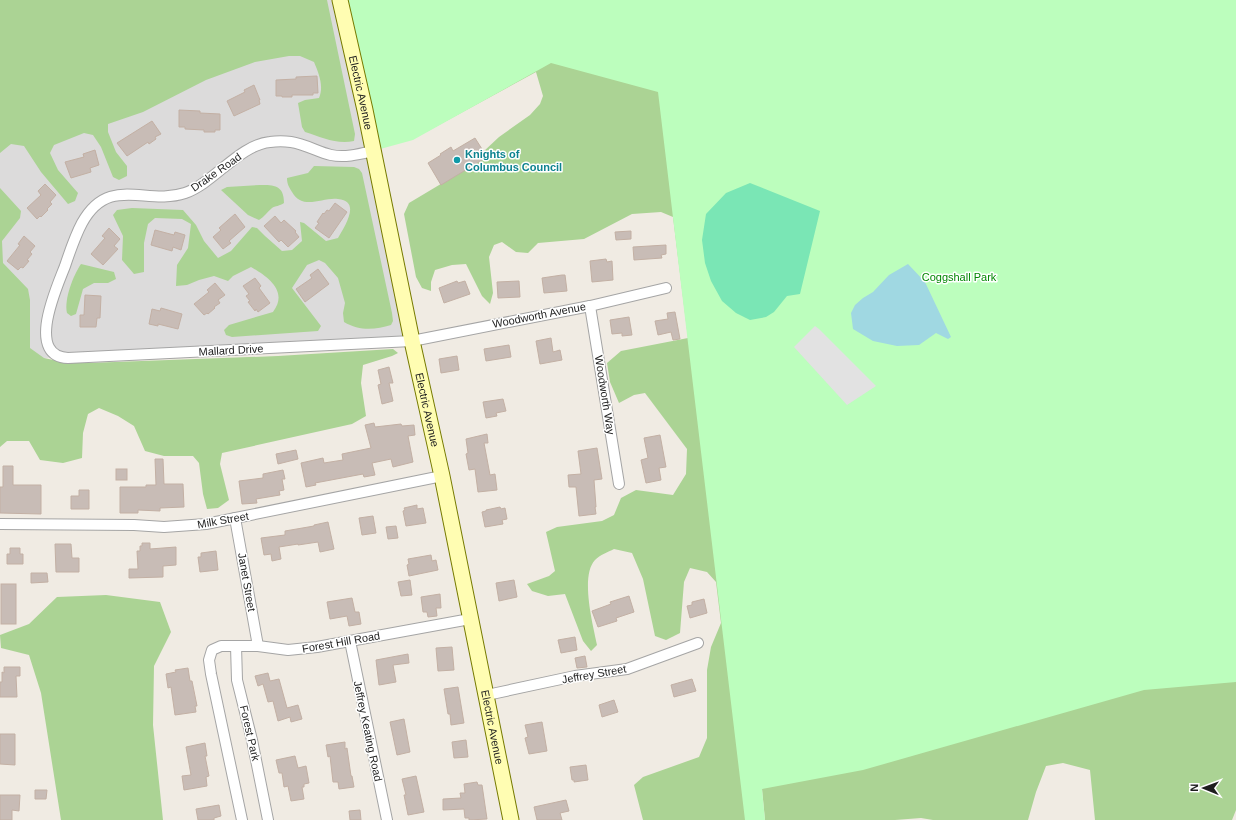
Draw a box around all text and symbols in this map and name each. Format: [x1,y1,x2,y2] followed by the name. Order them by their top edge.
[347,54,375,131] street label: Electric Avenue
[465,148,562,173] place label: Knights of Columbus Council
[189,150,243,194] street label: Drake Road
[452,155,462,165] marker: Knights of Columbus Council
[922,271,997,283] park label: Coggshall Park
[491,300,587,330] street label: Woodworth Avenue
[198,342,264,358] street label: Mallard Drive
[593,355,617,436] street label: Woodworth Way
[413,372,441,448] street label: Electric Avenue
[196,510,250,530] street label: Milk Street
[236,552,258,612] street label: Janet Street
[301,629,381,655] street label: Forest Hill Road
[561,662,627,686] street label: Jeffrey Street
[351,680,385,782] street label: Jeffrey Keating Road
[479,689,506,765] street label: Electric Avenue
[238,704,262,763] street label: Forest Park
[1184,768,1224,808] north arrow
[1188,784,1200,792] text: N

